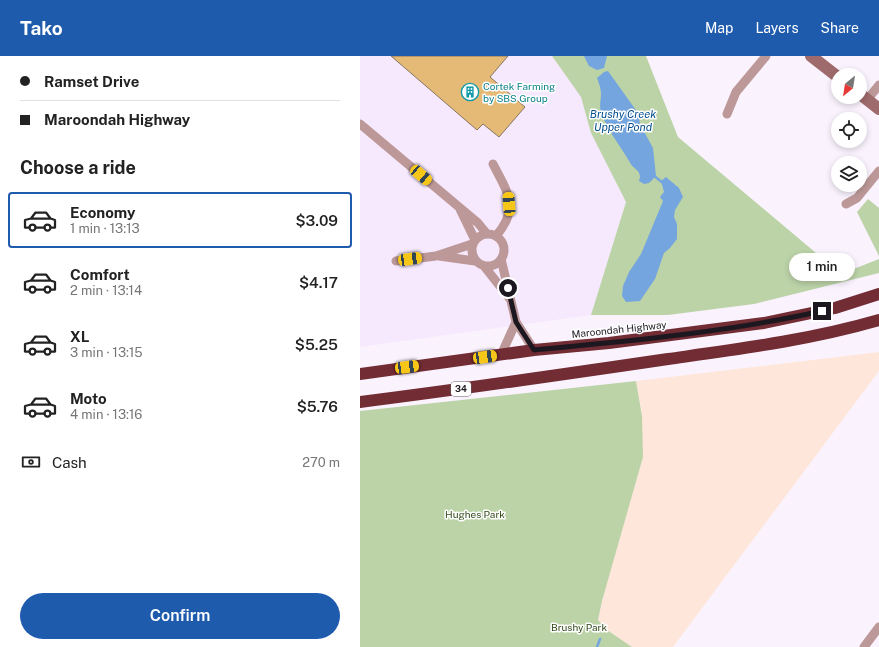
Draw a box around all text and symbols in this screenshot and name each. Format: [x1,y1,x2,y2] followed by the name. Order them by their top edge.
[20,17,63,39] text: Tako
[705,20,733,36] text: Map
[755,20,799,36] text: Layers
[821,20,859,36] text: Share
[831,68,867,104] north arrow
[831,68,867,192] map controls
[44,73,139,90] text: Ramset Drive
[483,80,555,104] place label: Cortek Farming by SBS Group
[460,82,480,102] building icon: Cortek Farming by SBS Group
[590,108,656,133] water label: Brushy Creek Upper Pond
[44,111,190,128] text: Maroondah Highway
[831,112,867,148] button: locate
[831,156,867,192] button: layers
[20,157,136,178] text: Choose a ride
[408,163,434,187] car
[502,192,516,216] car
[22,202,58,238] icon: car
[70,204,135,221] text: Economy
[295,212,338,229] text: $3.09
[70,221,140,236] text: 1 min · 13:13
[397,251,423,267] car
[789,253,855,281] callout: 1 min
[807,259,837,274] text: 1 min
[22,264,58,300] icon: car
[70,266,130,283] text: Comfort
[299,274,338,291] text: $4.17
[499,279,517,297] route start
[70,283,142,298] text: 2 min · 13:14
[813,302,831,320] route end
[571,318,668,340] street label: Maroondah Highway
[22,326,58,362] icon: car
[70,328,89,345] text: XL
[295,336,338,353] text: $5.25
[70,345,143,360] text: 3 min · 13:15
[472,349,498,365] car
[394,359,420,375] car
[451,382,471,396] road number: 34
[22,388,58,424] icon: car
[70,390,107,407] text: Moto
[297,398,338,415] text: $5.76
[70,407,142,422] text: 4 min · 13:16
[20,451,42,473] icon: cash
[52,454,87,471] text: Cash
[302,455,340,470] text: 270 m
[445,508,505,520] park label: Hughes Park
[20,593,340,639] button: Confirm
[551,621,607,633] park label: Brushy Park

